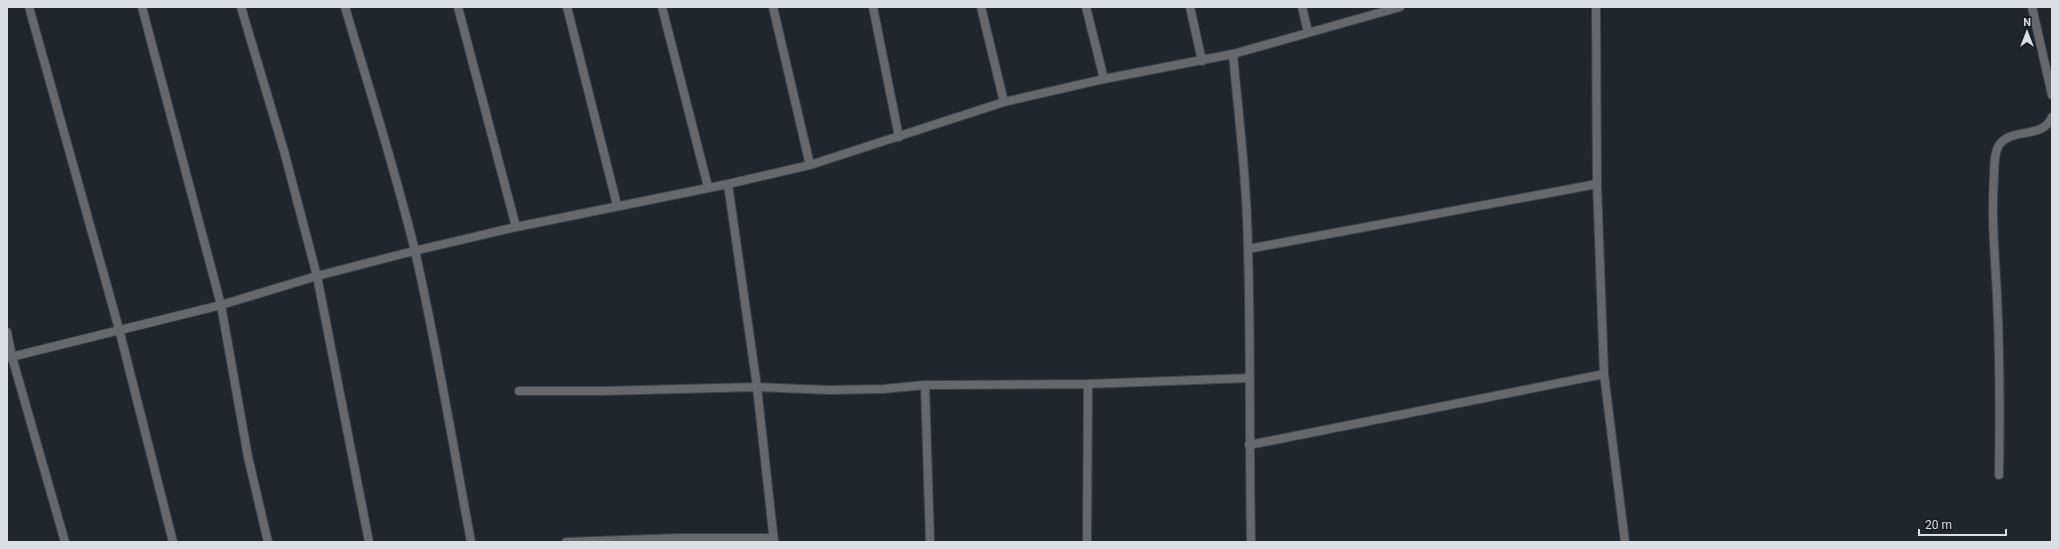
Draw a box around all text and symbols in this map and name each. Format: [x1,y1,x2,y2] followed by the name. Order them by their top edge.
[2007,12,2047,52] north arrow
[2023,16,2031,29] text: N
[1919,511,2006,537] scale bar
[1925,518,1952,532] text: 20 m

